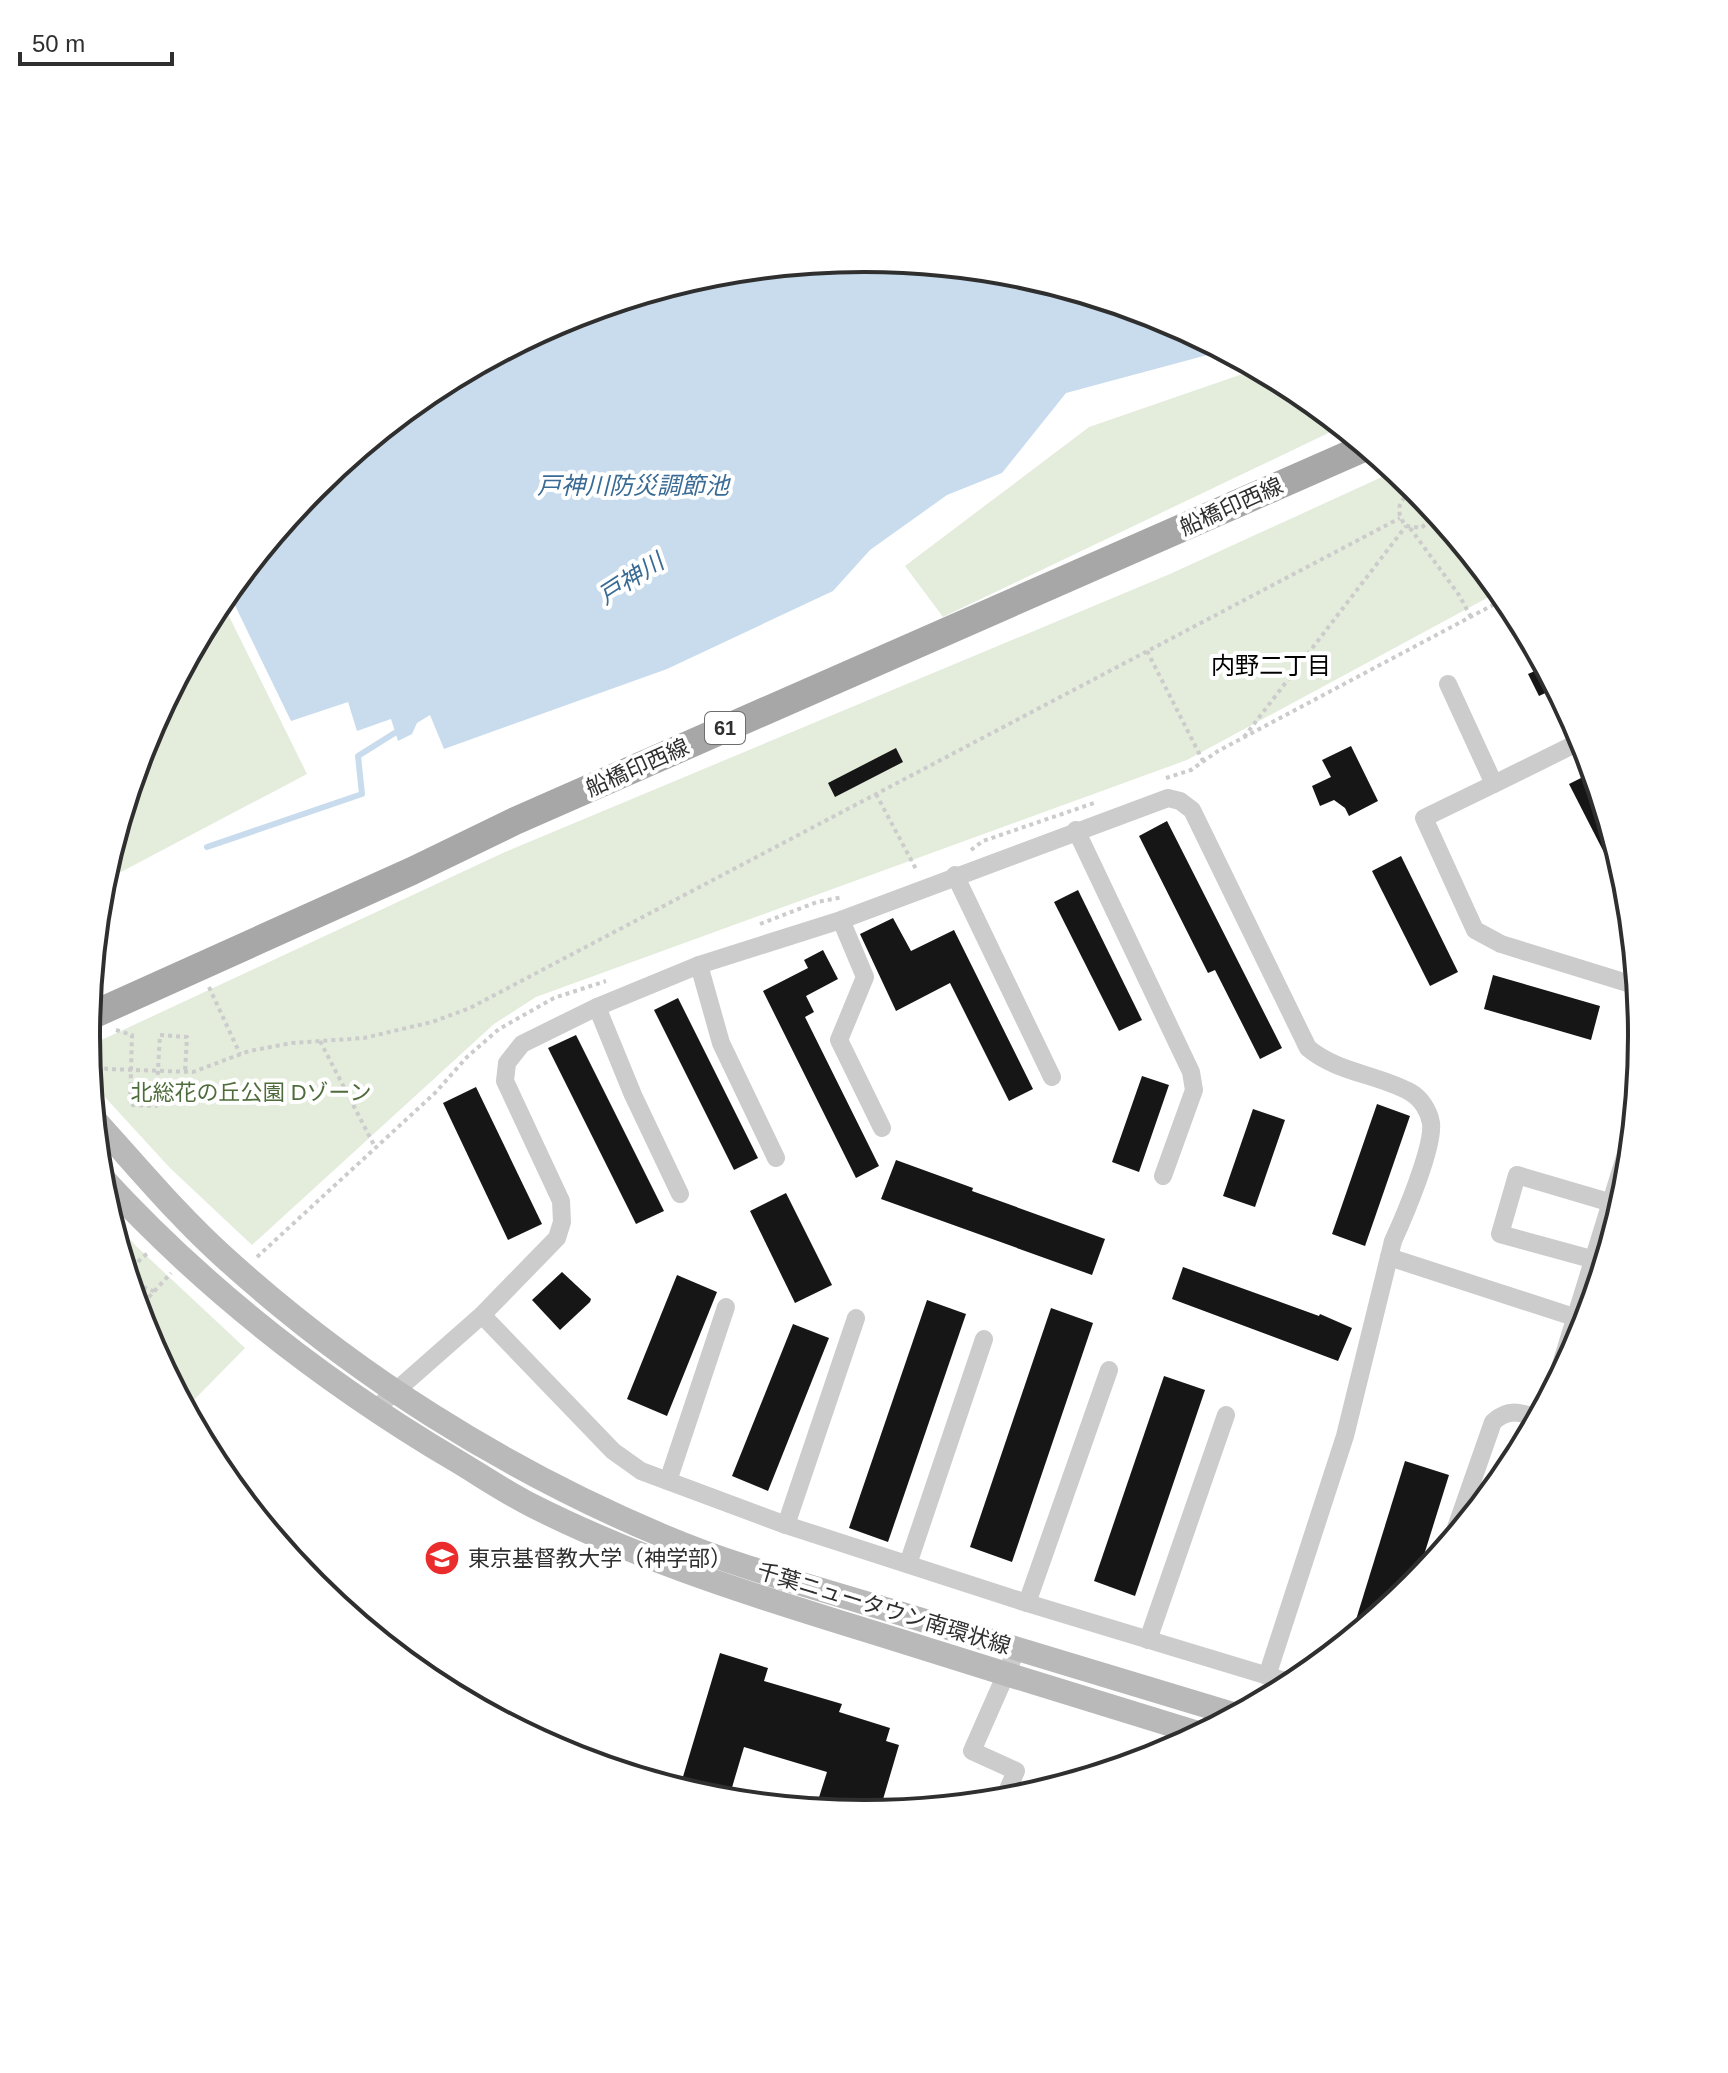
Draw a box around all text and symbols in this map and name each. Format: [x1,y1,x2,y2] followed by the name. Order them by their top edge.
[20,16,172,66] scale bar
[32,30,85,57] text: 50 m
[537,472,731,499] water label: 戸神川防災調節池
[1176,473,1287,540] street label: 船橋印西線
[593,546,671,610] water label: 戸神川
[1211,652,1331,679] district label: 内野二丁目
[705,712,745,744] road number: 61
[582,734,693,801] street label: 船橋印西線
[131,1080,371,1105] park label: 北総花の丘公園 Dゾーン
[423,1539,461,1577] school or university icon: 東京基督教大学（神学部）
[468,1546,732,1571] place label: 東京基督教大学（神学部）
[754,1558,1014,1659] street label: 千葉ニュータウン南環状線

